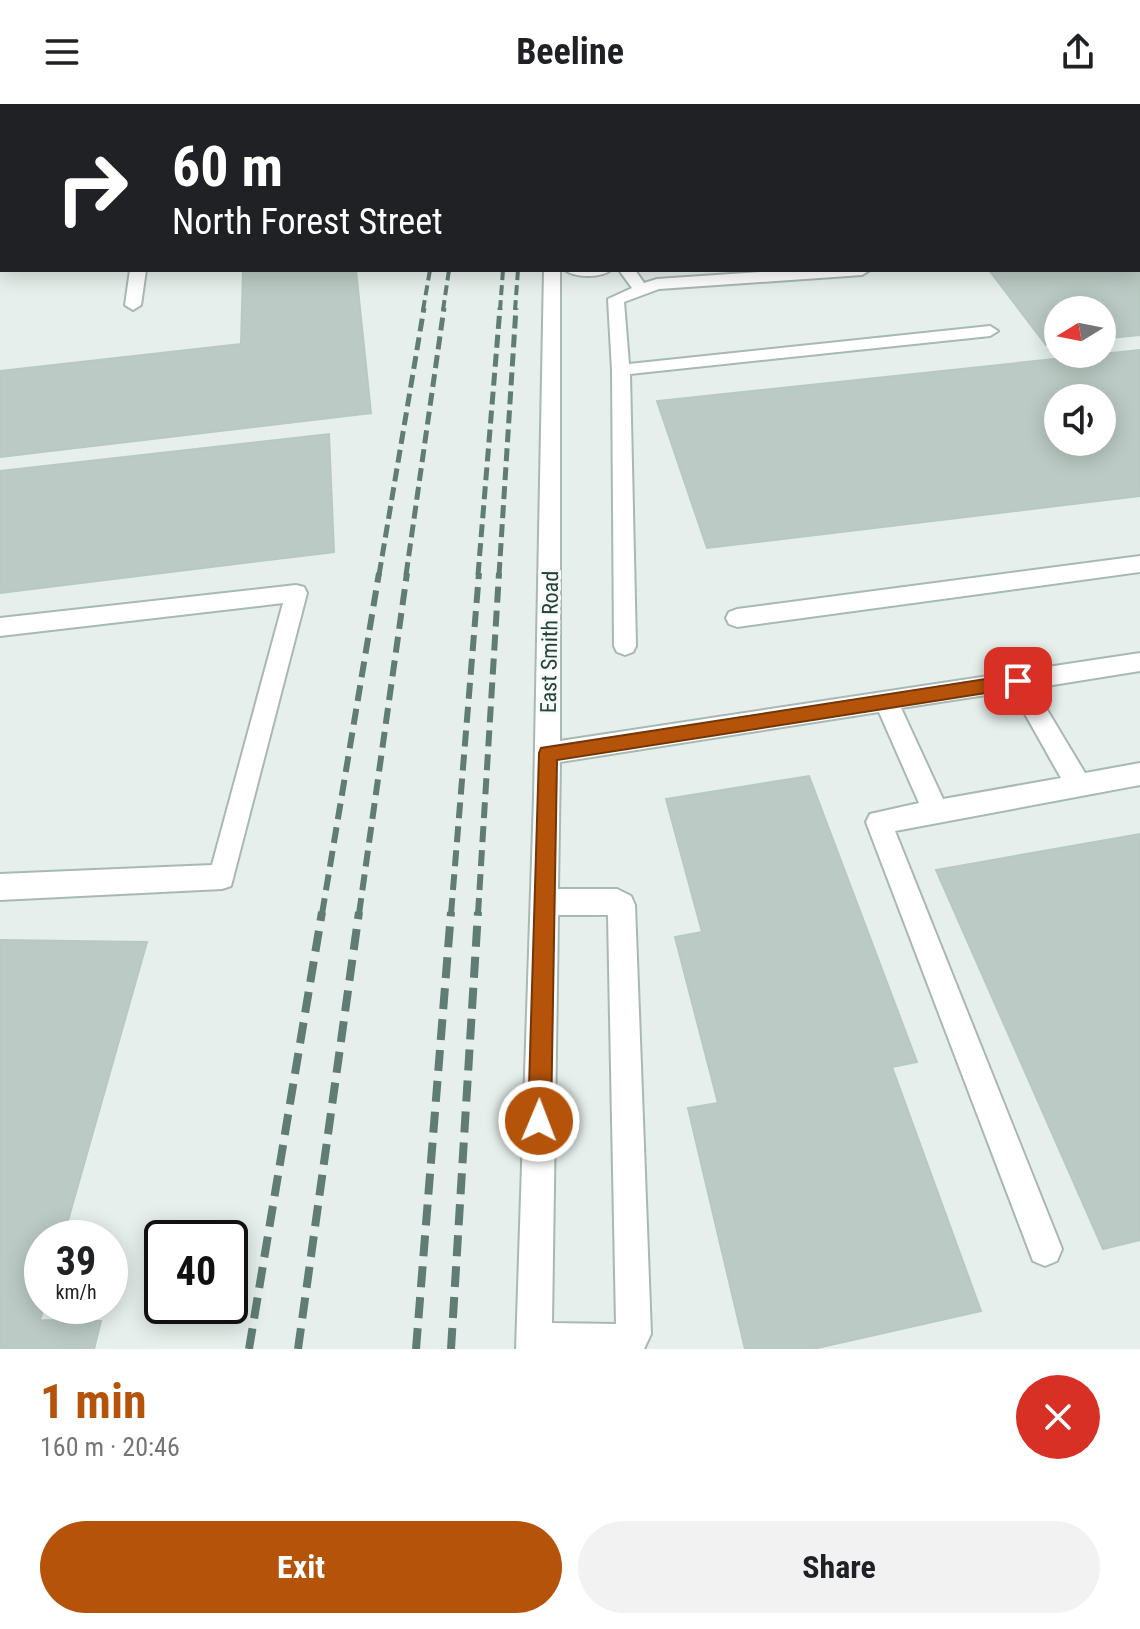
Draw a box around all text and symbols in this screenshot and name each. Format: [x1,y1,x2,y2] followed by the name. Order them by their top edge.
[40,30,84,74] icon: menu
[1056,30,1100,74] icon: share
[516,31,624,73] text: Beeline
[172,134,283,200] text: 60 m
[40,136,144,240] icon: right
[172,201,443,243] text: North Forest Street
[1044,296,1116,368] north arrow
[1044,296,1116,456] map controls
[1044,384,1116,456] button: sound
[536,571,563,713] street label: East Smith Road
[984,647,1052,715] pin
[996,659,1040,703] icon: arrive
[497,1079,581,1163] position arrow
[144,1220,248,1324] speed limit sign: 40
[56,1238,96,1285] text: 39
[55,1280,97,1304] text: km/h
[40,1373,147,1430] text: 1 min
[1016,1375,1100,1459] button: close
[40,1432,180,1462] text: 160 m · 20:46
[40,1521,562,1613] button: Exit
[578,1521,1100,1613] button: Share

